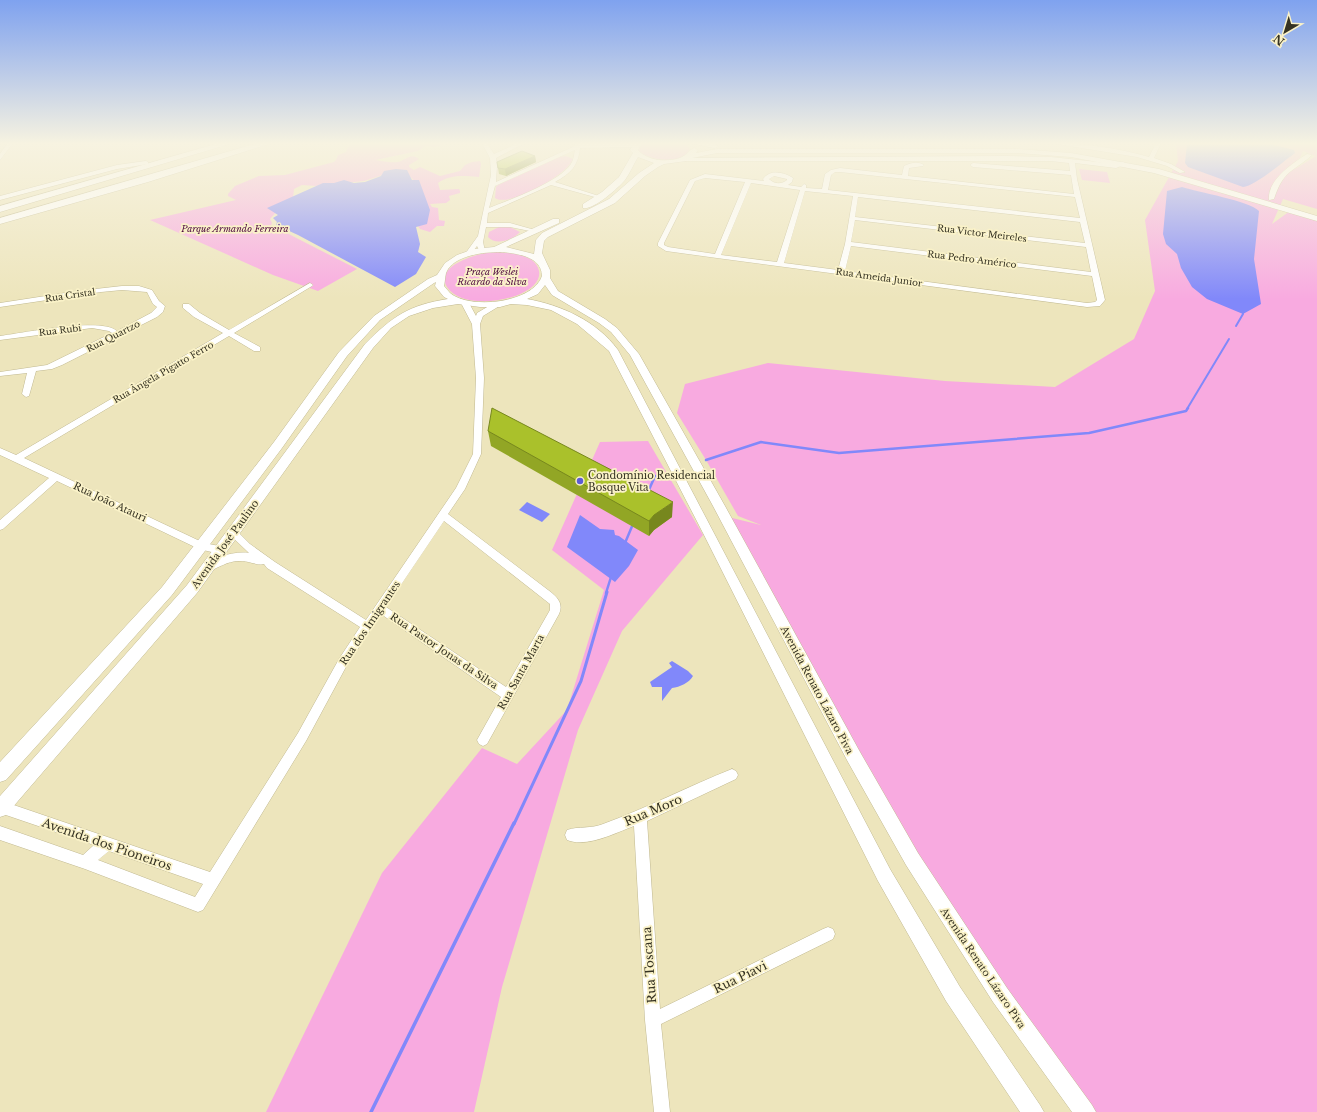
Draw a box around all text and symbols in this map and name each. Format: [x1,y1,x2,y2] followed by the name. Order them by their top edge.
[1265,12,1305,52] north arrow
[1270,31,1287,49] text: N
[936,222,1028,244] street label: Rua Victor Meireles
[180,223,289,234] park label: Parque Armando Ferreira
[927,248,1017,270] street label: Rua Pedro Américo
[835,265,924,289] street label: Rua Ameida Junior
[456,266,527,287] park label: Praça Weslei Ricardo da Silva
[44,286,96,304] street label: Rua Cristal
[84,318,142,354] street label: Rua Quartzo
[38,322,82,338] street label: Rua Rubi
[111,339,215,405] street label: Rua Ângela Pigatto Ferro
[588,469,715,494] place label: Condomínio Residencial Bosque Vita
[575,476,585,486] marker: Condomínio Residencial Bosque Vita
[71,479,149,525] street label: Rua João Atauri
[188,497,262,592] street label: Avenida José Paulino
[337,578,403,668] street label: Rua dos Imigrantes
[388,610,501,692] street label: Rua Pastor Jonas da Silva
[777,623,857,757] street label: Avenida Renato Lázaro Piva
[495,632,547,712] street label: Rua Santa Marta
[622,791,684,829] street label: Rua Moro
[39,814,174,873] street label: Avenida dos Pioneiros
[937,904,1029,1031] street label: Avenida Renato Lázaro Piva
[639,926,659,1004] street label: Rua Toscana
[711,958,769,996] street label: Rua Piavi

